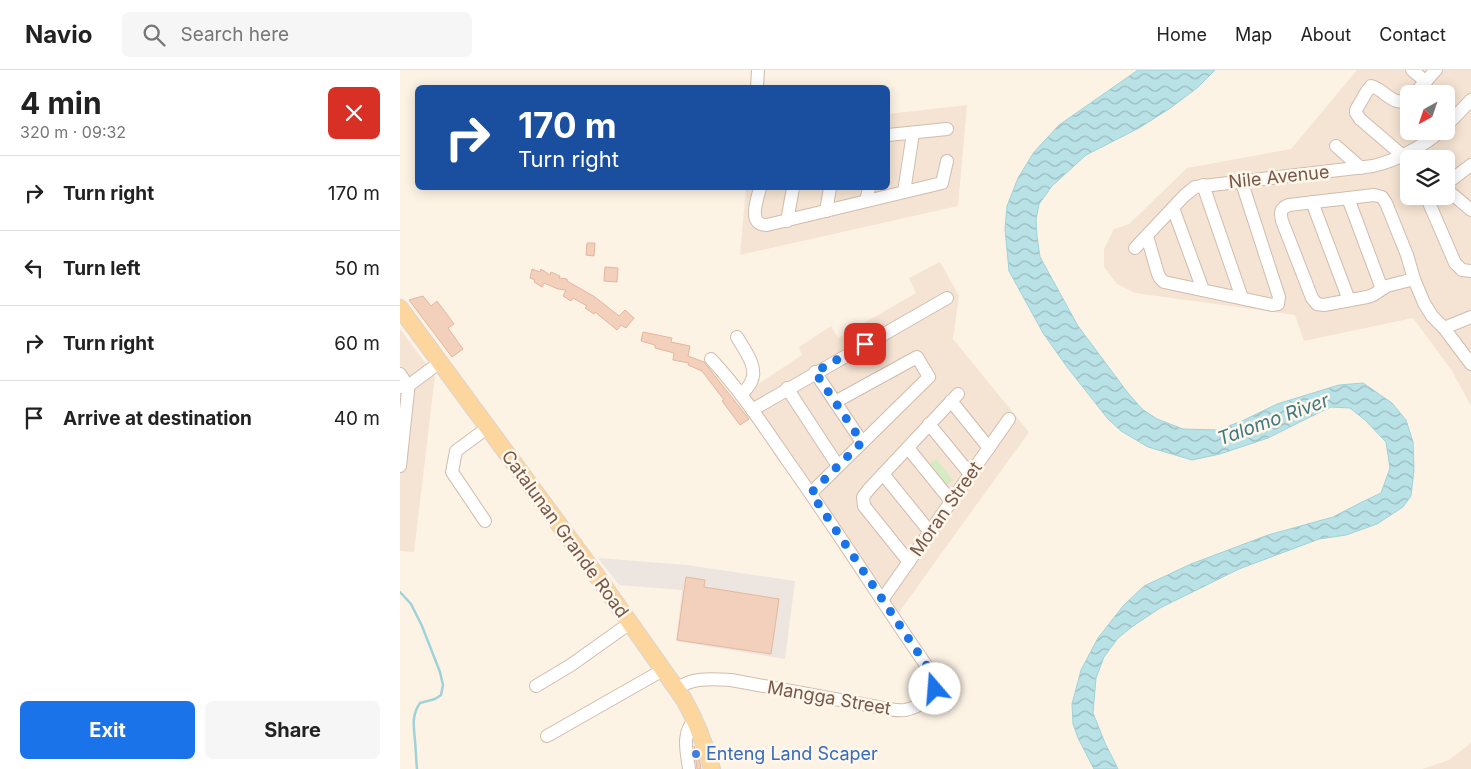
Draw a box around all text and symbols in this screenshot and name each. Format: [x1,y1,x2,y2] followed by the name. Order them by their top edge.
[122,12,472,57] search box
[25,20,92,49] text: Navio
[140,21,168,49] icon: search
[180,23,289,46] text: Search here
[1157,24,1207,45] text: Home
[1235,24,1272,45] text: Map
[1300,24,1351,45] text: About
[1379,24,1446,45] text: Contact
[20,85,102,121] text: 4 min
[1400,85,1455,140] north arrow
[1400,85,1455,205] map controls
[328,87,380,139] button: close
[518,104,617,146] text: 170 m
[435,105,500,170] icon: right
[20,122,126,142] text: 320 m · 09:32
[518,146,619,172] text: Turn right
[1400,150,1455,205] button: layers
[1228,161,1330,192] street label: Nile Avenue
[20,179,48,207] icon: right
[63,182,154,205] text: Turn right
[328,182,380,205] text: 170 m
[20,254,48,282] icon: left
[63,257,141,280] text: Turn left
[334,257,380,280] text: 50 m
[844,323,886,365] pin
[20,329,48,357] icon: right
[851,330,879,358] icon: arrive
[63,332,154,355] text: Turn right
[334,332,380,355] text: 60 m
[1214,388,1333,450] water label: Talomo River
[20,404,48,432] icon: arrive
[63,407,252,430] text: Arrive at destination
[334,407,380,430] text: 40 m
[498,446,633,621] street label: Catalunan Grande Road
[905,457,986,560] street label: Moran Street
[908,662,960,714] position arrow
[766,676,893,719] street label: Mangga Street
[20,701,195,759] button: Exit
[205,701,380,759] button: Share
[706,743,878,764] place label: Enteng Land Scaper
[690,748,702,760] marker: Enteng Land Scaper

